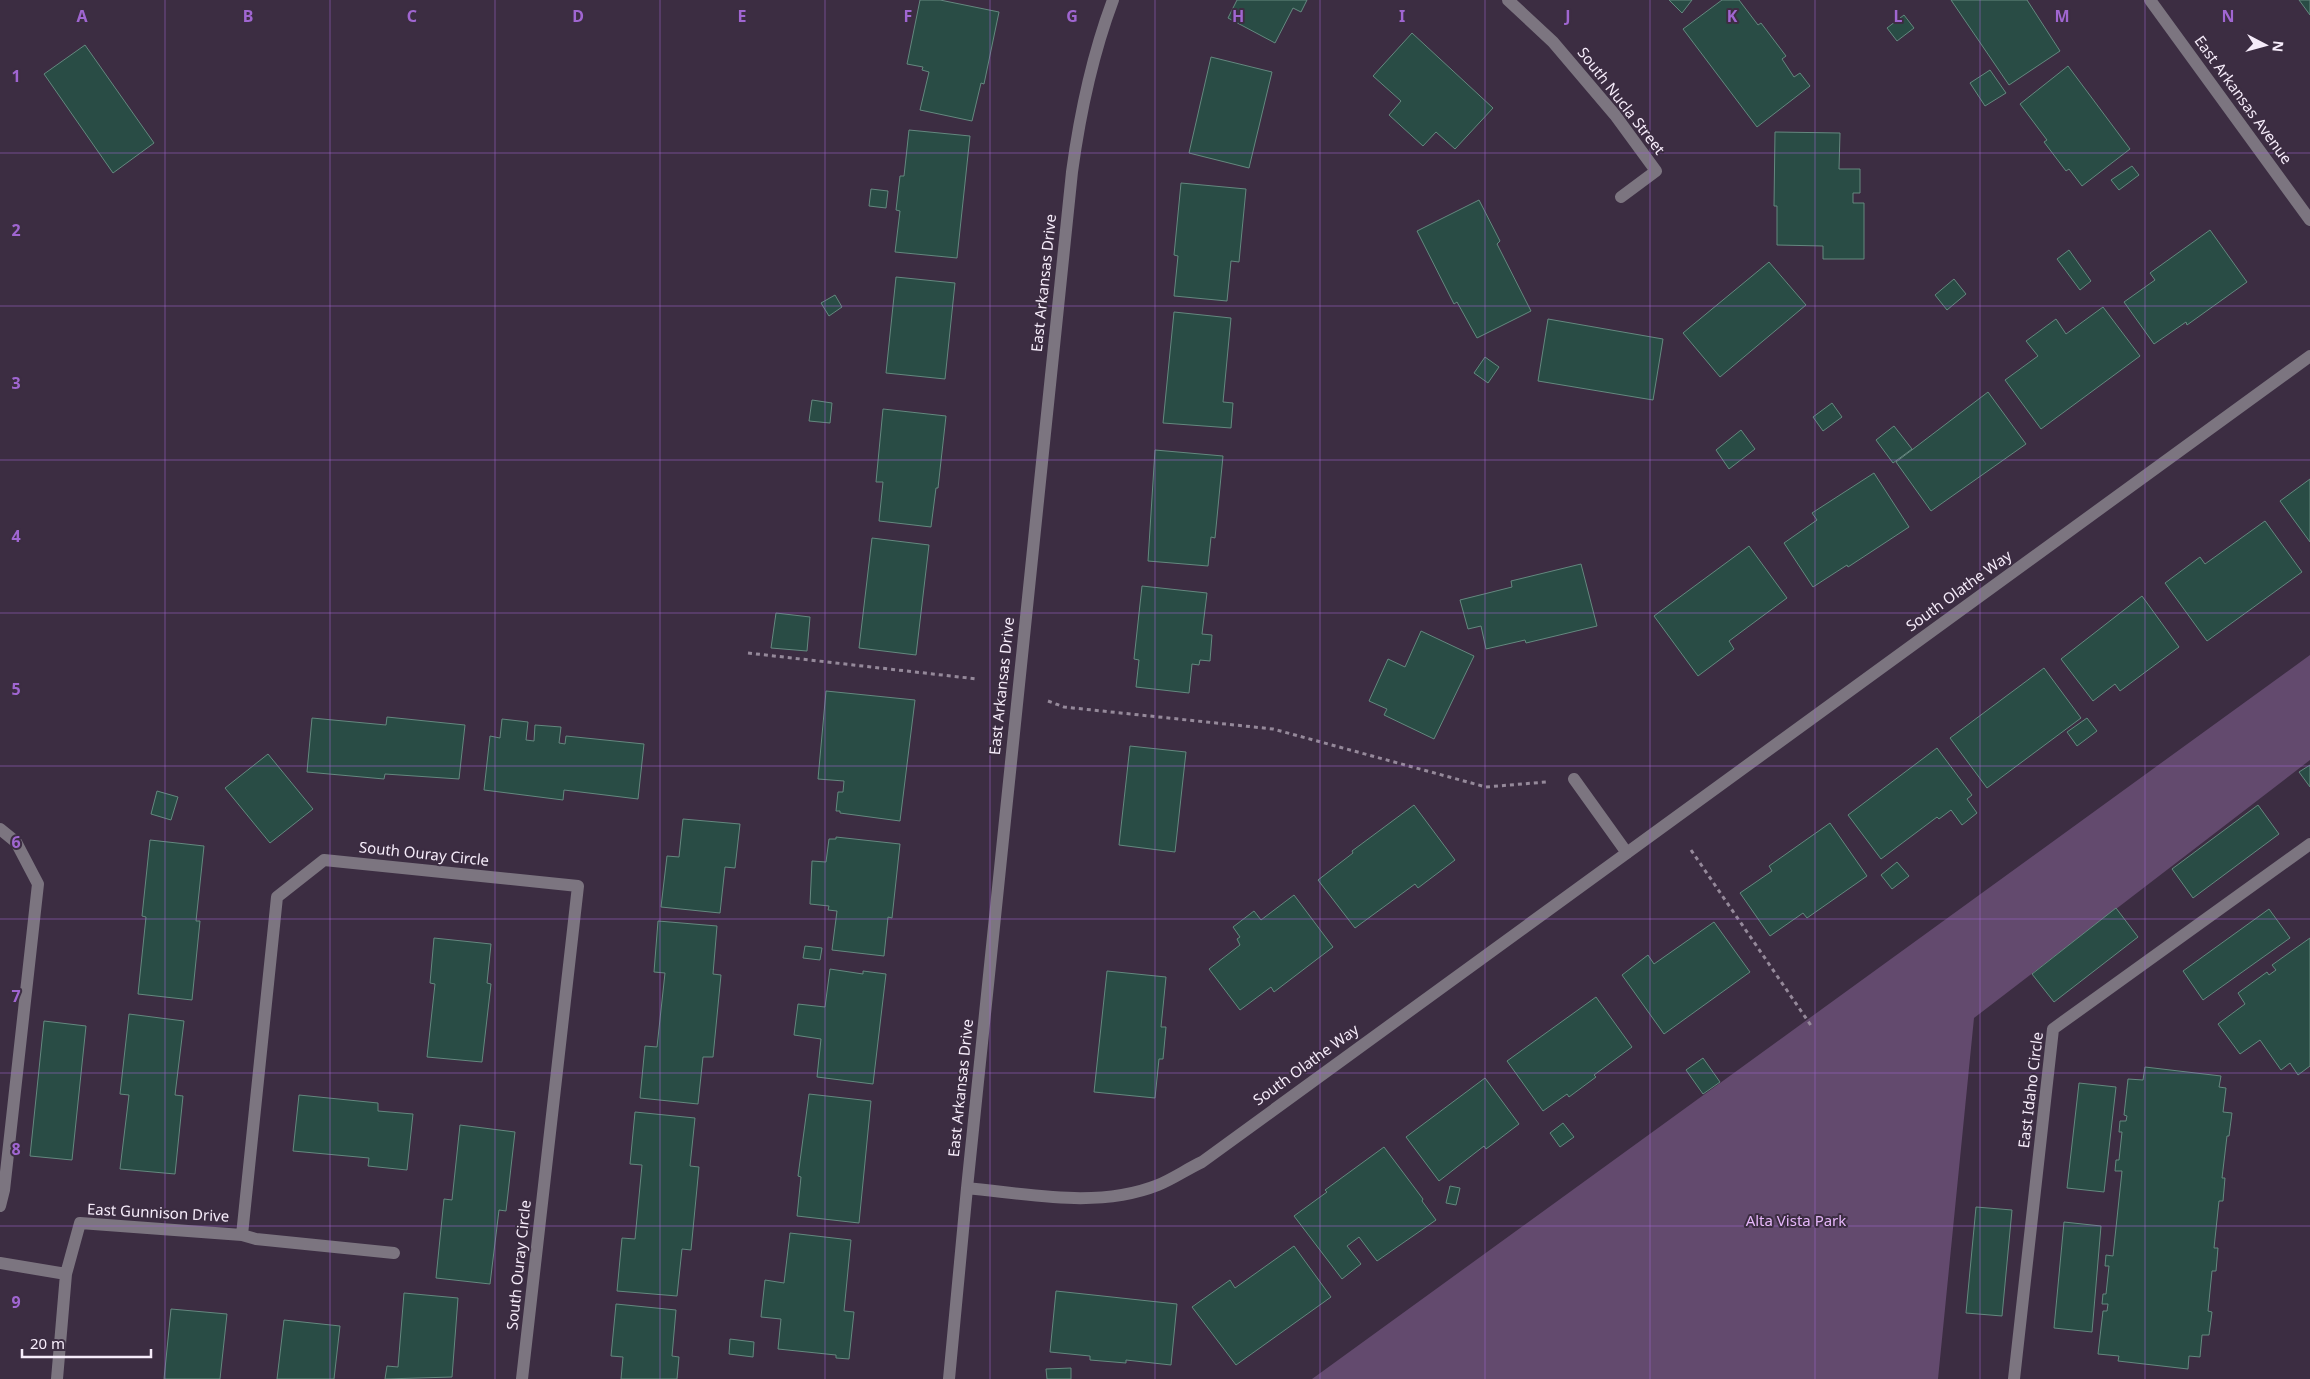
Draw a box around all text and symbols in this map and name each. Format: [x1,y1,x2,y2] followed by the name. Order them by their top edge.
[76,5,88,27] text: A
[243,5,253,27] text: B
[407,5,417,27] text: C
[572,5,584,27] text: D
[738,5,747,27] text: E
[904,5,912,27] text: F
[1066,5,1078,27] text: G
[1232,5,1244,27] text: H
[1399,5,1405,27] text: I
[1563,5,1571,27] text: J
[1727,5,1738,27] text: K
[1894,5,1903,27] text: L
[2054,5,2070,27] text: M
[2221,5,2235,27] text: N
[2240,20,2290,70] north arrow
[2190,31,2297,168] street label: East Arkansas Avenue
[2268,40,2288,53] text: N
[1574,43,1670,159] street label: South Nucla Street
[11,65,21,87] text: 1
[1026,213,1060,353] street label: East Arkansas Drive
[11,219,21,241] text: 2
[11,372,21,394] text: 3
[11,525,21,547] text: 4
[1902,545,2016,635] street label: South Olathe Way
[984,616,1018,756] street label: East Arkansas Drive
[11,678,21,700] text: 5
[11,831,21,853] text: 6
[358,836,490,870] street label: South Ouray Circle
[11,985,21,1007] text: 7
[943,1018,977,1158] street label: East Arkansas Drive
[1249,1019,1363,1109] street label: South Olathe Way
[2013,1031,2047,1149] street label: East Idaho Circle
[11,1138,21,1160] text: 8
[86,1198,230,1226] street label: East Gunnison Drive
[501,1199,535,1331] street label: South Ouray Circle
[1746,1210,1846,1230] park label: Alta Vista Park
[11,1291,21,1313] text: 9
[22,1326,151,1358] scale bar
[30,1333,65,1353] text: 20 m

